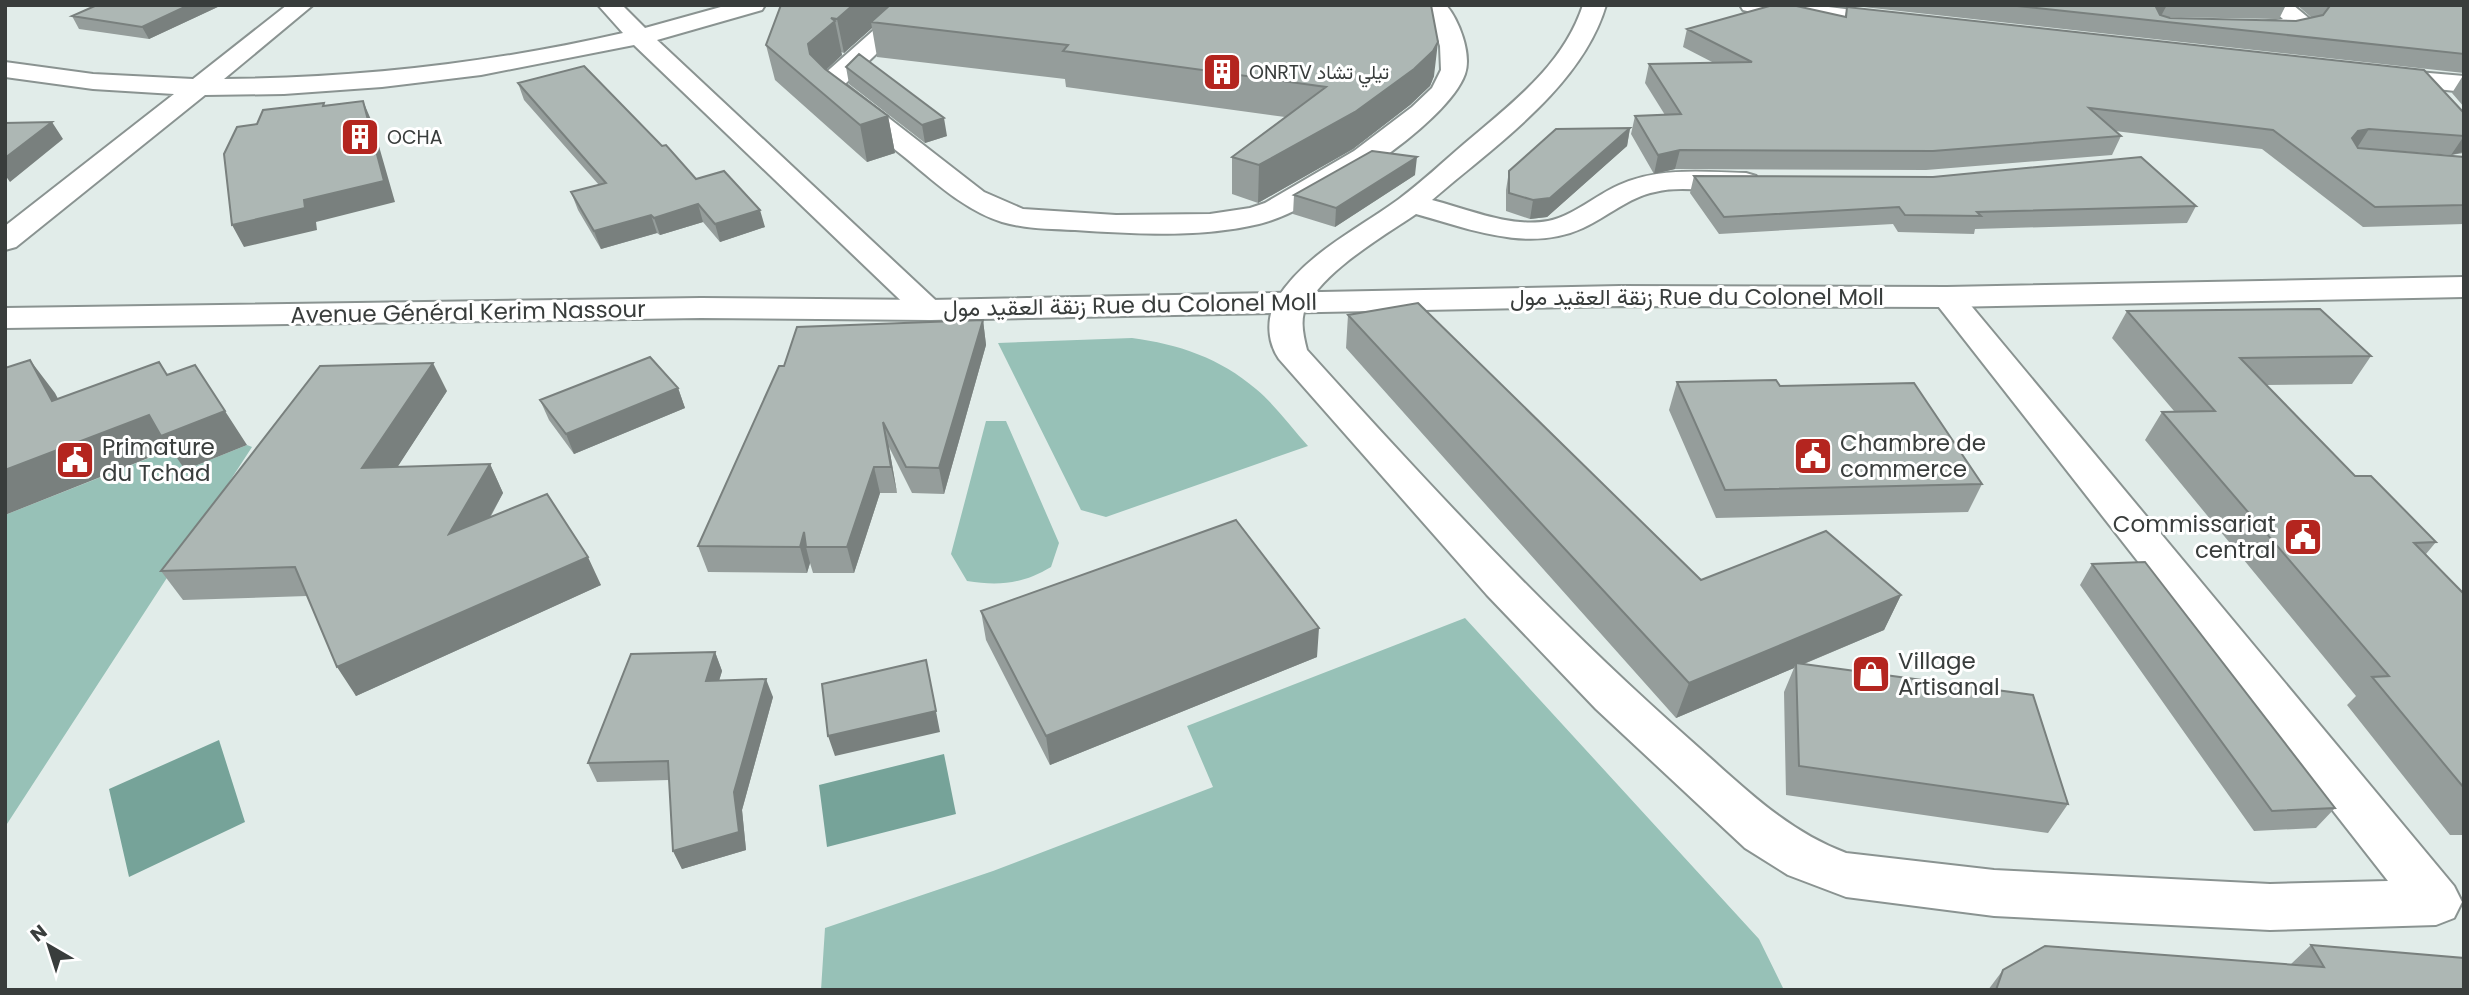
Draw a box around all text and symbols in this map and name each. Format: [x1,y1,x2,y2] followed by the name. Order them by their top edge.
[1201,51,1243,93] building icon: ONRTV تيلي تشاد
[1249,59,1389,88] place label: ONRTV تيلي تشاد
[339,116,381,158] building icon: OCHA
[387,124,443,151] place label: OCHA
[1510,281,1884,313] street label: زنقة العقيد مول Rue du Colonel Moll
[943,286,1317,324] street label: زنقة العقيد مول Rue du Colonel Moll
[290,293,646,331] street label: Avenue Général Kerim Nassour
[1840,427,1986,485] place label: Chambre de commerce
[102,431,215,489] place label: Primature du Tchad
[1792,435,1834,477] public building icon: Chambre de commerce
[54,439,96,481] public building icon: Primature du Tchad
[2113,508,2276,566] place label: Commissariat central
[2282,516,2324,558] public building icon: Commissariat central
[1898,645,2000,703] place label: Village Artisanal
[1850,653,1892,695] shop icon: Village Artisanal
[14,911,84,981] north arrow
[25,918,53,948] text: N

